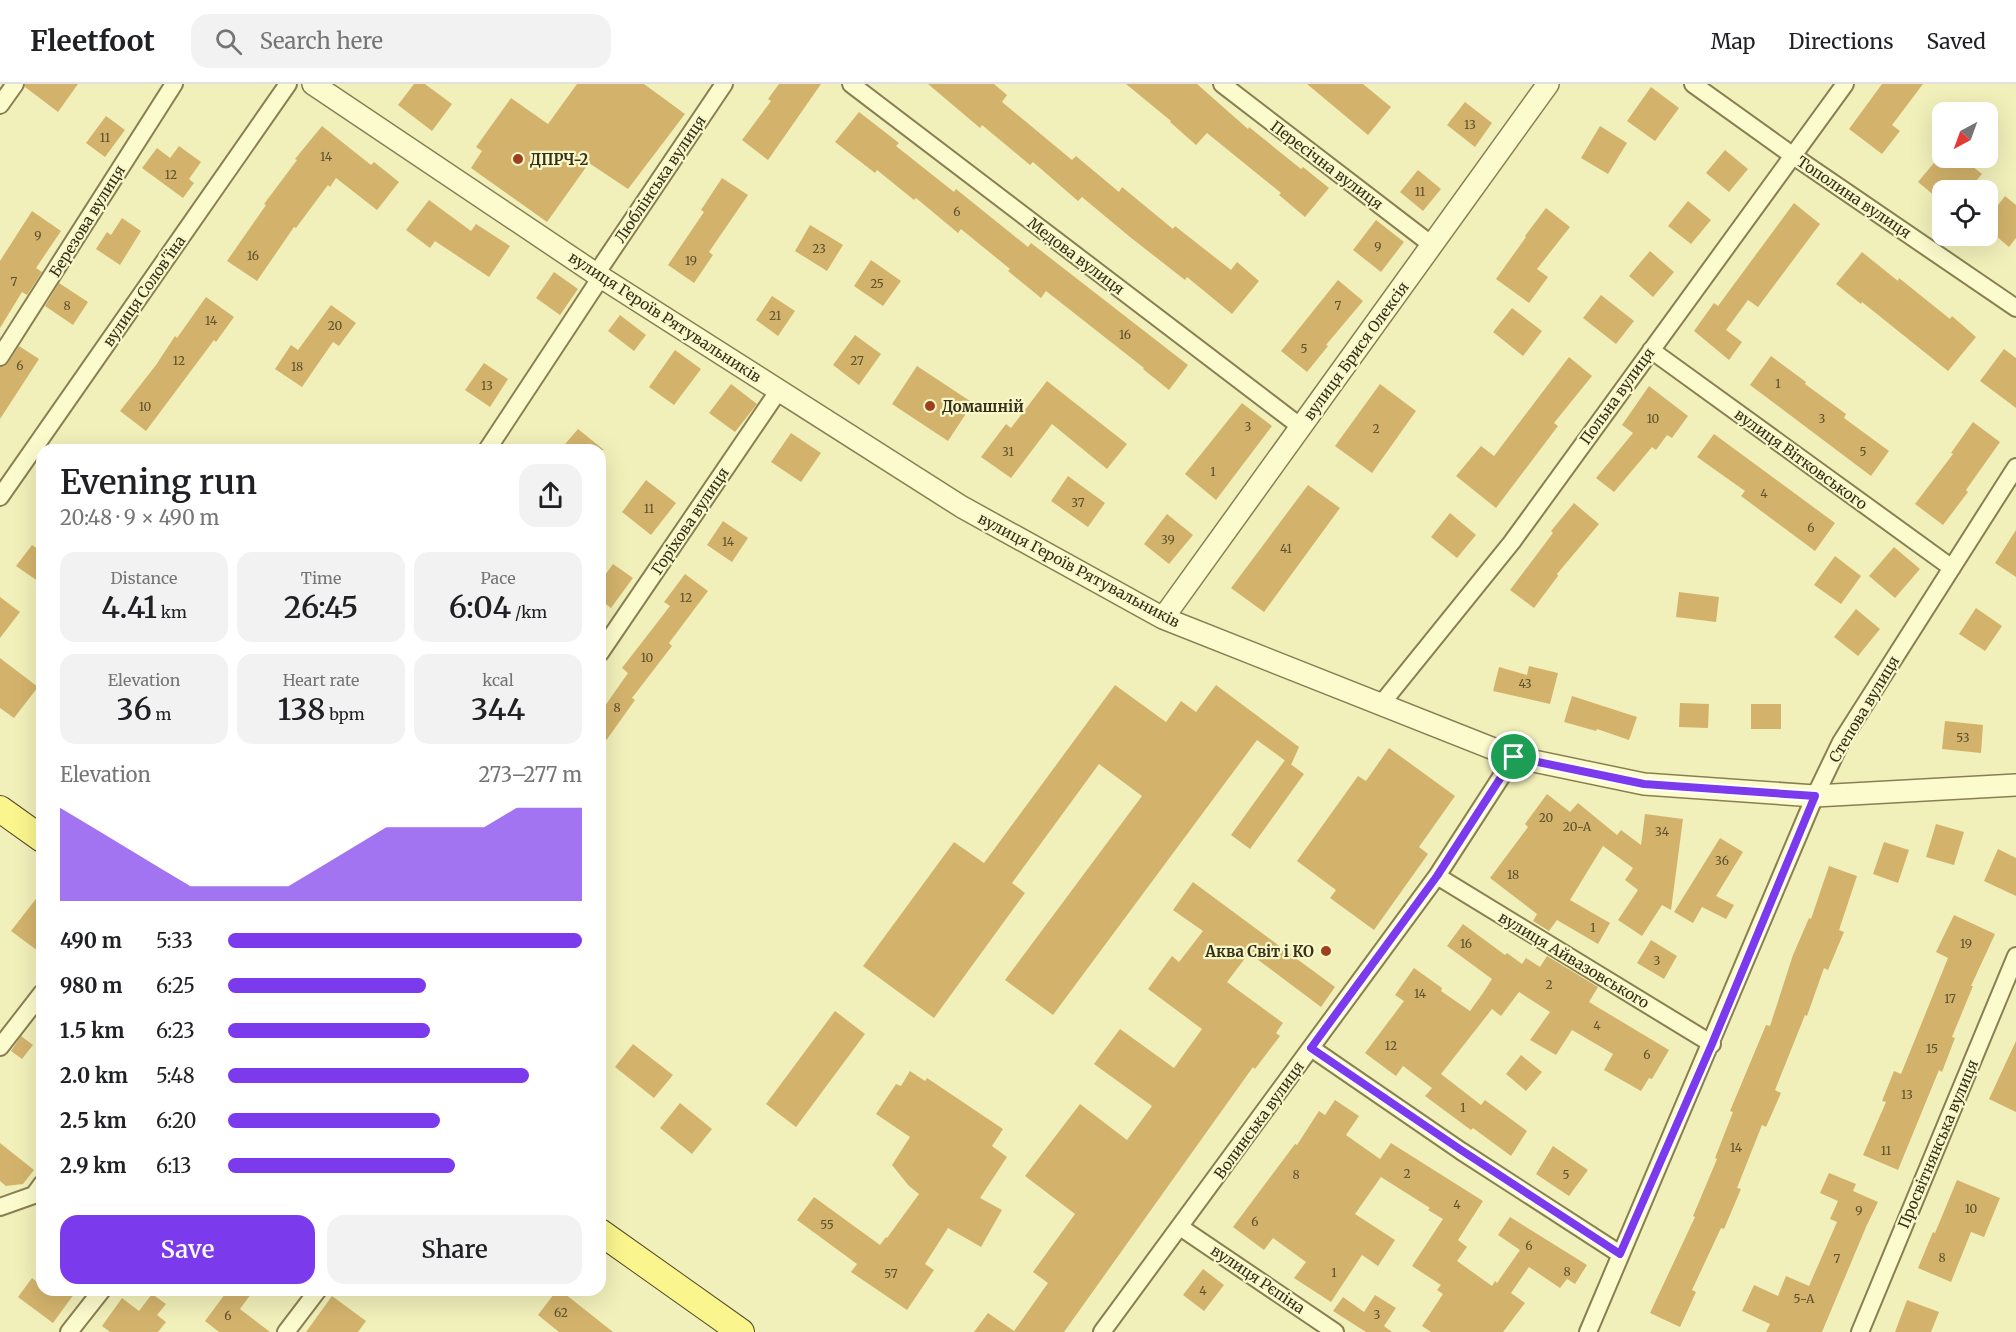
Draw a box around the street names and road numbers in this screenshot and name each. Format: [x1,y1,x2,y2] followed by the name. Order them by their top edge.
[610,112,710,246] street label: Люблінська вулиця
[1267,116,1387,214] street label: Пересічна вулиця
[1793,152,1915,242] street label: Тополина вулиця
[45,161,129,281] street label: Березова вулиця
[1024,213,1128,299] street label: Медова вулиця
[99,232,189,350] street label: вулиця Солов'їна
[565,248,765,387] street label: вулиця Героїв Рятувальників
[1299,278,1413,424] street label: вулиця Брися Олексія
[1576,344,1658,448] street label: Польна вулиця
[1731,404,1871,514] street label: вулиця Вітковського
[647,464,733,578] street label: Горіхова вулиця
[975,509,1183,631] street label: вулиця Героїв Рятувальників
[1825,652,1903,766] street label: Степова вулиця
[1495,907,1653,1013] street label: вулиця Айвазовського
[1210,1057,1308,1183] street label: Волинська вулиця
[1894,1057,1982,1231] street label: Просвітнянська вулиця
[1207,1241,1309,1317] street label: вулиця Рєпіна

